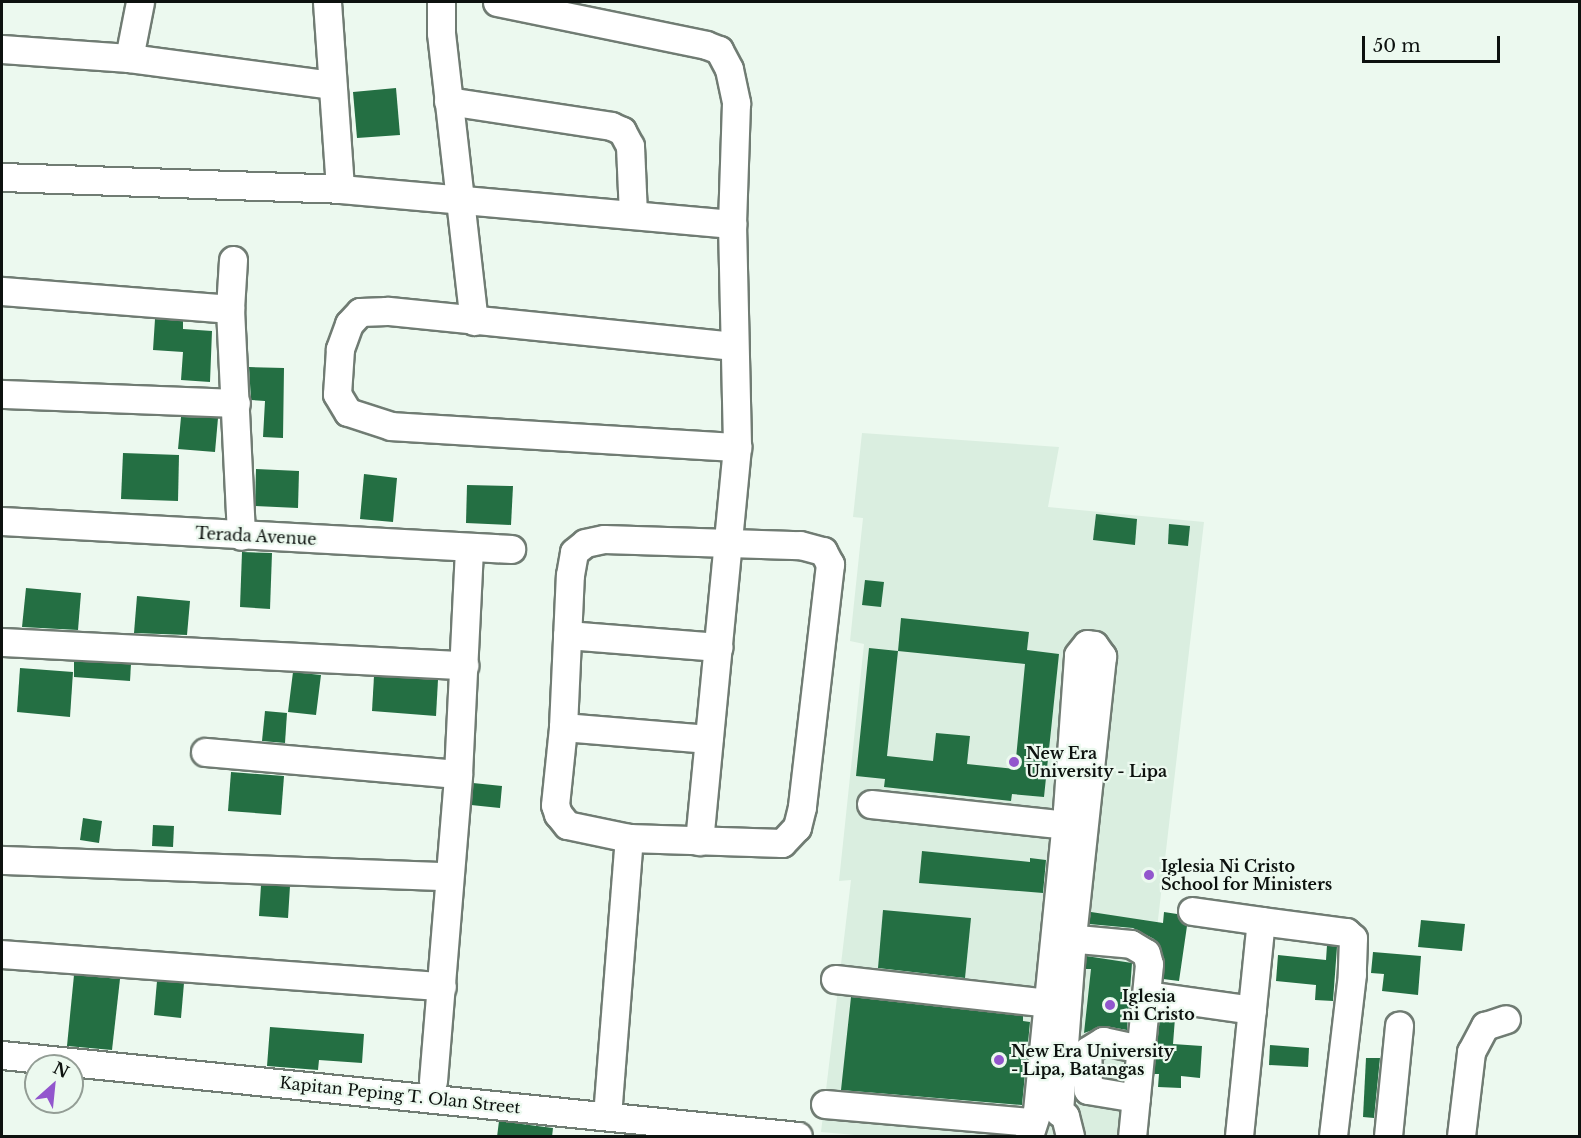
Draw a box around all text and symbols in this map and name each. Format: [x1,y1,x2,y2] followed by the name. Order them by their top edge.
[1365,24,1503,62] scale bar
[1373,35,1421,57] text: 50 m
[195,523,317,549] street label: Terada Avenue
[1026,743,1168,781] place label: New Era University - Lipa
[1007,755,1021,769] marker: New Era University - Lipa
[1161,856,1333,894] place label: Iglesia Ni Cristo School for Ministers
[1142,868,1156,882] marker: Iglesia Ni Cristo School for Ministers
[1122,986,1195,1024] place label: Iglesia ni Cristo
[1103,998,1117,1012] marker: Iglesia ni Cristo
[1011,1041,1174,1079] place label: New Era University - Lipa, Batangas
[992,1053,1006,1067] marker: New Era University - Lipa, Batangas
[24,1054,84,1114] north arrow
[50,1057,73,1082] text: N
[278,1073,522,1117] street label: Kapitan Peping T. Olan Street

